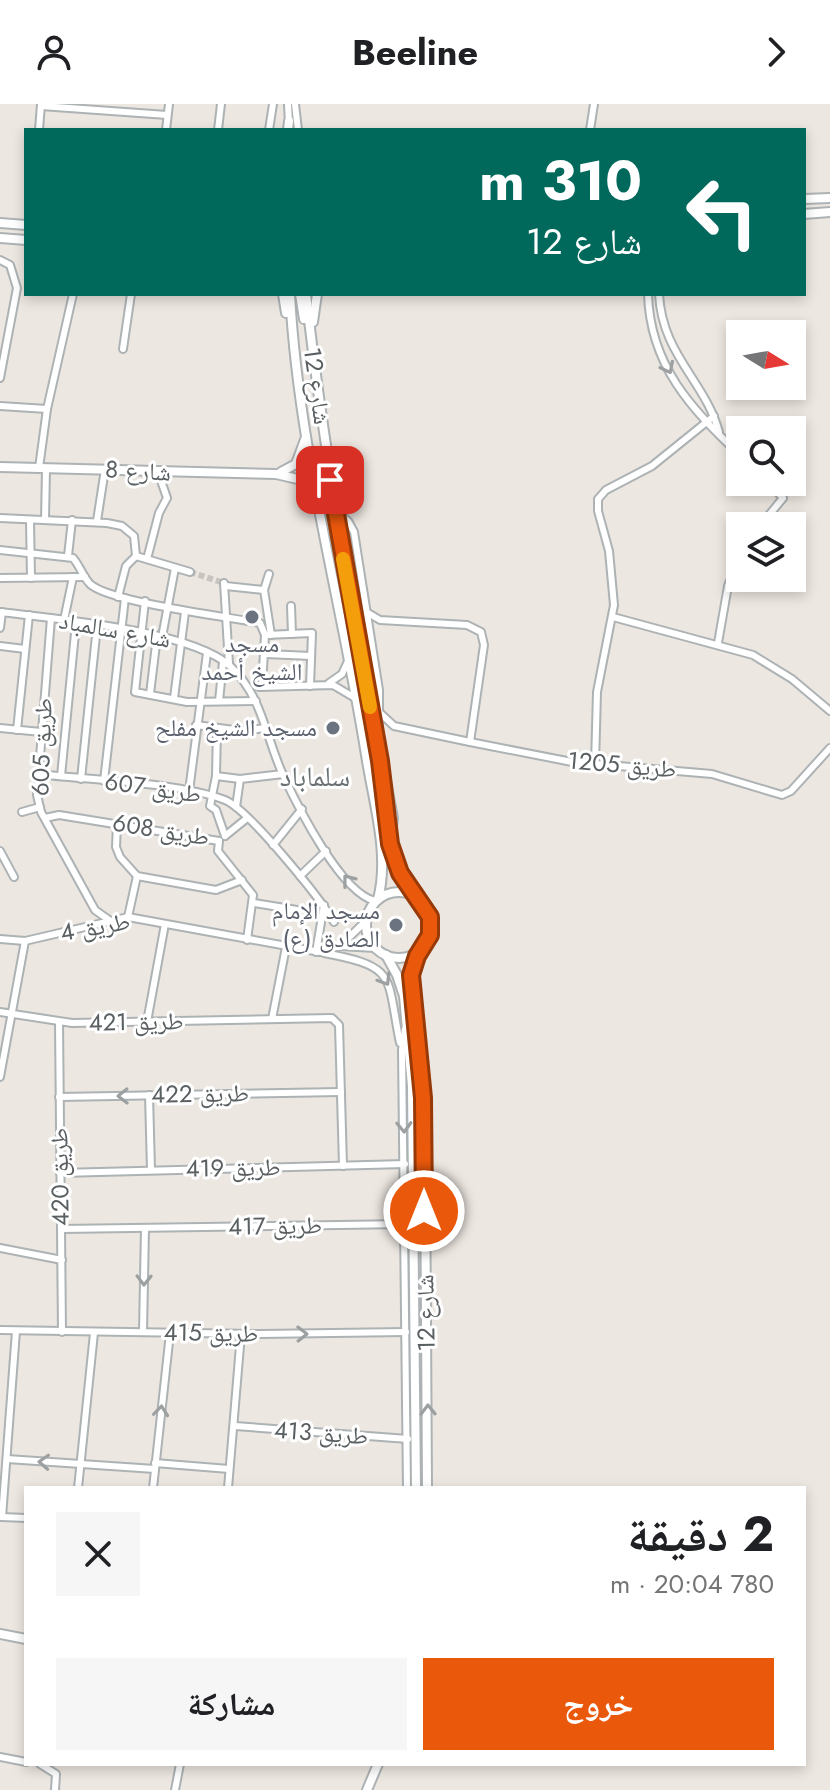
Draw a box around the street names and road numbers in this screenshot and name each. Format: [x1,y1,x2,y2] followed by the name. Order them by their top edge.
[295,345,340,427] street label: شارع 12
[104,451,172,490] street label: شارع 8
[57,602,174,657] street label: شارع سالمباد
[22,697,61,797] street label: طريق 605
[566,742,678,787] street label: طريق 1205
[102,763,204,812] street label: طريق 607
[110,805,212,854] street label: طريق 608
[57,903,133,950] street label: طريق 4
[88,1003,184,1040] street label: طريق 421
[151,1075,249,1112] street label: طريق 422
[41,1127,78,1227] street label: طريق 420
[185,1149,281,1186] street label: طريق 419
[228,1207,322,1244] street label: طريق 417
[407,1274,444,1352] street label: شارع 12
[163,1314,259,1351] street label: طريق 415
[273,1412,369,1453] street label: طريق 413

